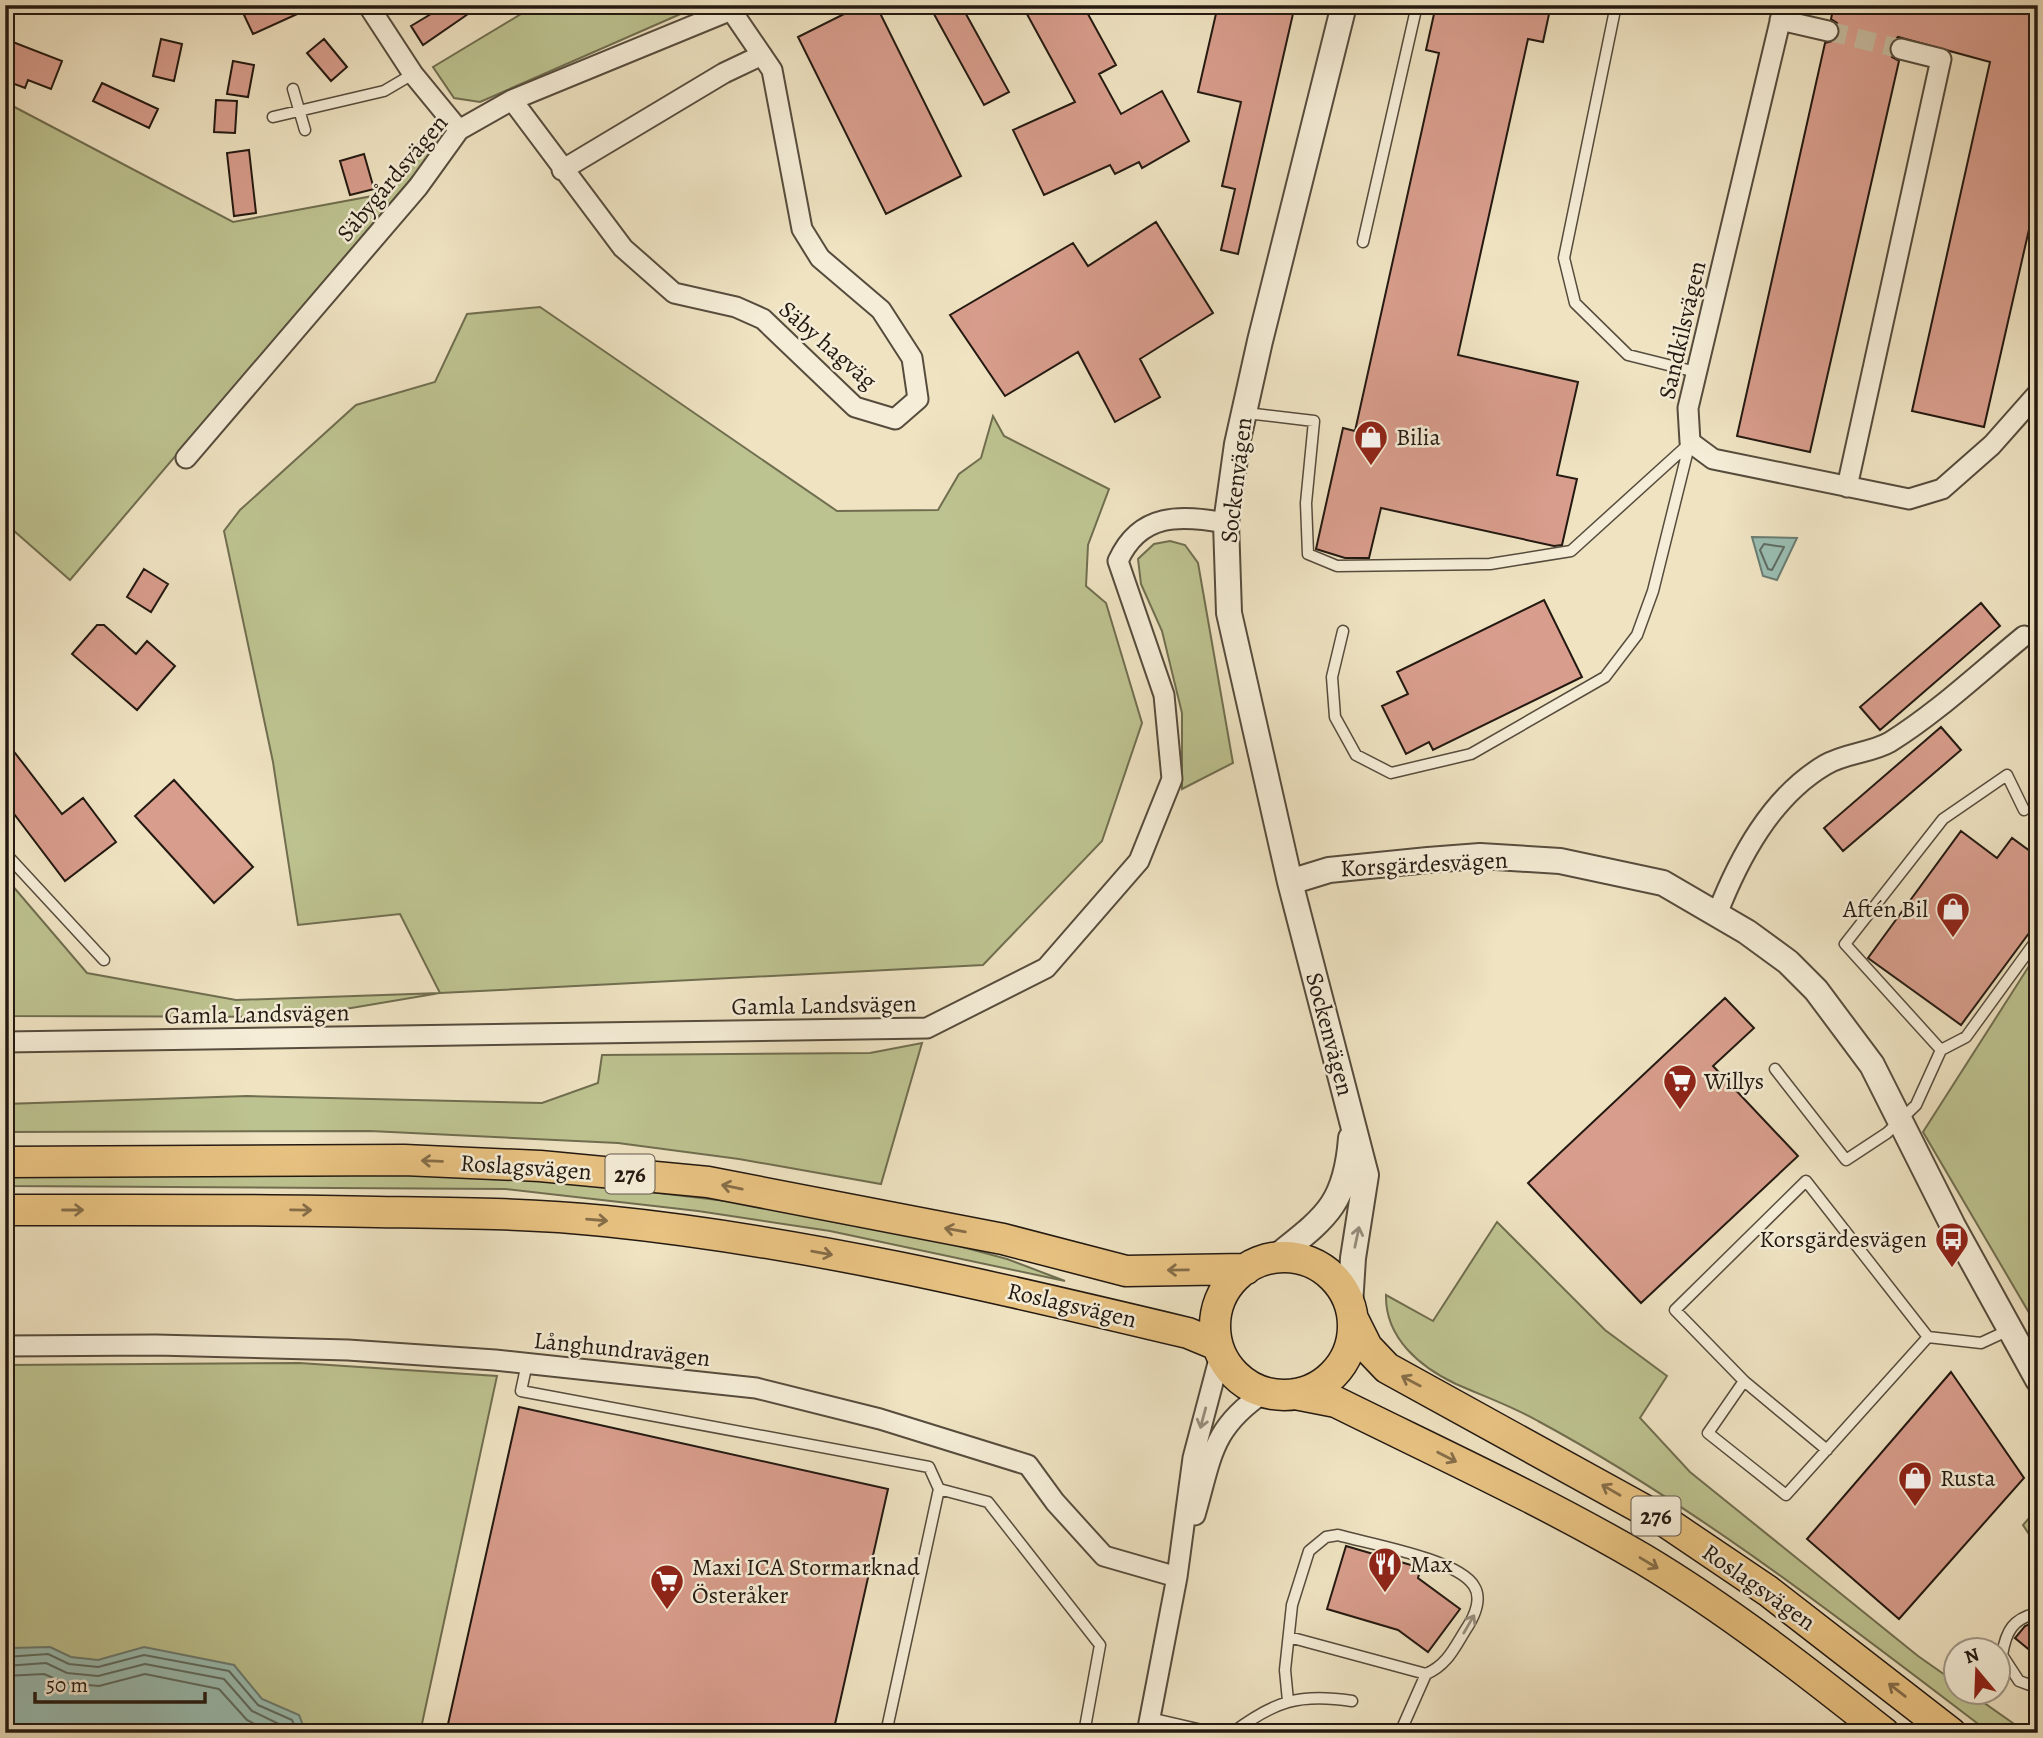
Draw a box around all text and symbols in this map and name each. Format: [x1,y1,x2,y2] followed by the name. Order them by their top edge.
[329,107,455,249] street label: Säbygårdsvägen
[1651,258,1713,402] street label: Sandkilsvägen
[772,293,884,397] street label: Säby hagväg
[1212,415,1260,545] street label: Sockenvägen
[1352,418,1390,467] shop icon: Bilia
[1396,421,1441,453] place label: Bilia
[1339,844,1509,884] street label: Korsgärdesvägen
[1934,890,1972,939] shop icon: Aftén Bil
[1842,893,1928,925] place label: Aftén Bil
[1298,969,1362,1099] street label: Sockenvägen
[731,987,917,1023] street label: Gamla Landsvägen
[164,996,350,1032] street label: Gamla Landsvägen
[1661,1062,1699,1111] supermarket icon: Willys
[1703,1065,1764,1097] place label: Willys
[459,1146,593,1188] street label: Roslagsvägen
[606,1154,654,1194] road number: 276
[421,1155,444,1168] one-way arrow
[721,1179,744,1193] one-way arrow
[62,1203,85,1217] one-way arrow
[289,1203,312,1217] one-way arrow
[585,1214,608,1227] one-way arrow
[1933,1220,1971,1269] bus stop icon: Korsgärdesvägen
[944,1223,967,1236] one-way arrow
[1759,1223,1927,1255] place label: Korsgärdesvägen
[1350,1226,1364,1249] one-way arrow
[810,1247,833,1260] one-way arrow
[1166,1263,1189,1277] one-way arrow
[1004,1275,1140,1335] street label: Roslagsvägen
[532,1324,712,1374] street label: Långhundravägen
[1401,1374,1422,1388] one-way arrow
[1196,1406,1209,1429] one-way arrow
[1436,1451,1457,1465] one-way arrow
[1896,1459,1934,1508] shop icon: Rusta
[1940,1462,1996,1494] place label: Rusta
[1601,1483,1621,1497] one-way arrow
[1632,1497,1680,1536] road number: 276
[1696,1536,1822,1638] street label: Roslagsvägen
[1366,1545,1404,1594] restaurant icon: Max
[1410,1548,1453,1580] place label: Max
[692,1551,920,1611] place label: Maxi ICA Stormarknad Österåker
[1638,1557,1658,1571] one-way arrow
[648,1562,686,1611] supermarket icon: Maxi ICA Stormarknad Österåker
[1462,1614,1476,1634] one-way arrow
[1941,1636,2011,1706] north arrow
[1961,1641,1983,1670] text: N
[35,1661,205,1705] scale bar
[46,1671,88,1699] text: 50 m
[1889,1683,1907,1698] one-way arrow

